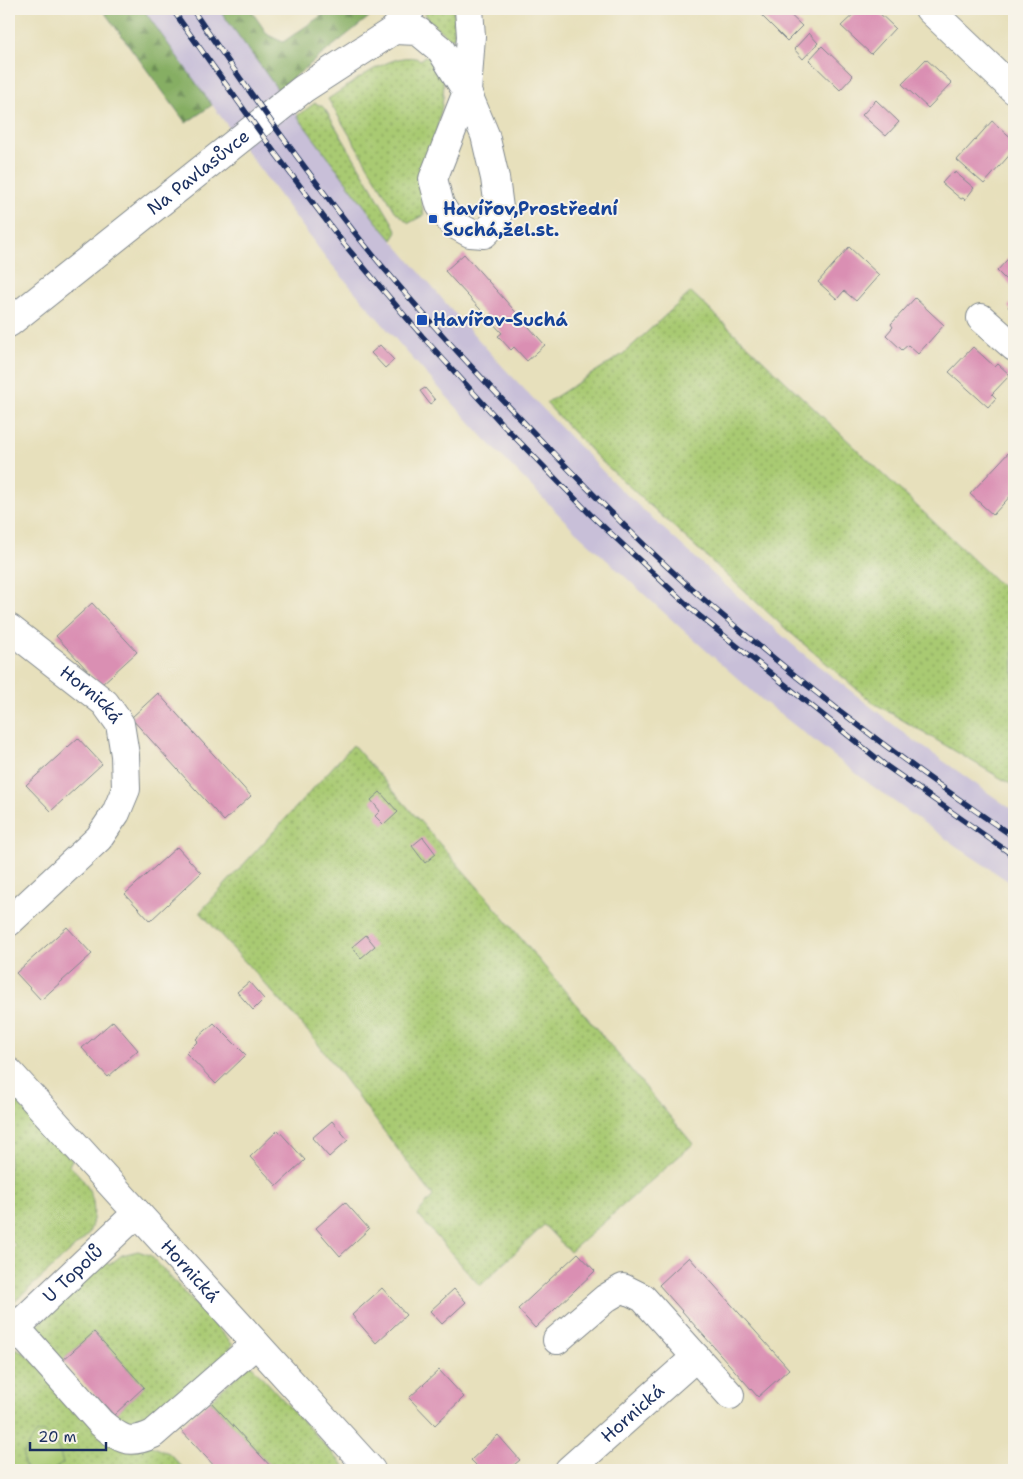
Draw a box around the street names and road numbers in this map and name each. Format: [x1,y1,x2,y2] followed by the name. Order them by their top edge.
[142,124,255,220] street label: Na Pavlasůvce
[55,660,128,728] street label: Hornická
[155,1234,225,1308] street label: Hornická
[38,1239,108,1308] street label: U Topolů
[596,1379,669,1448] street label: Hornická

